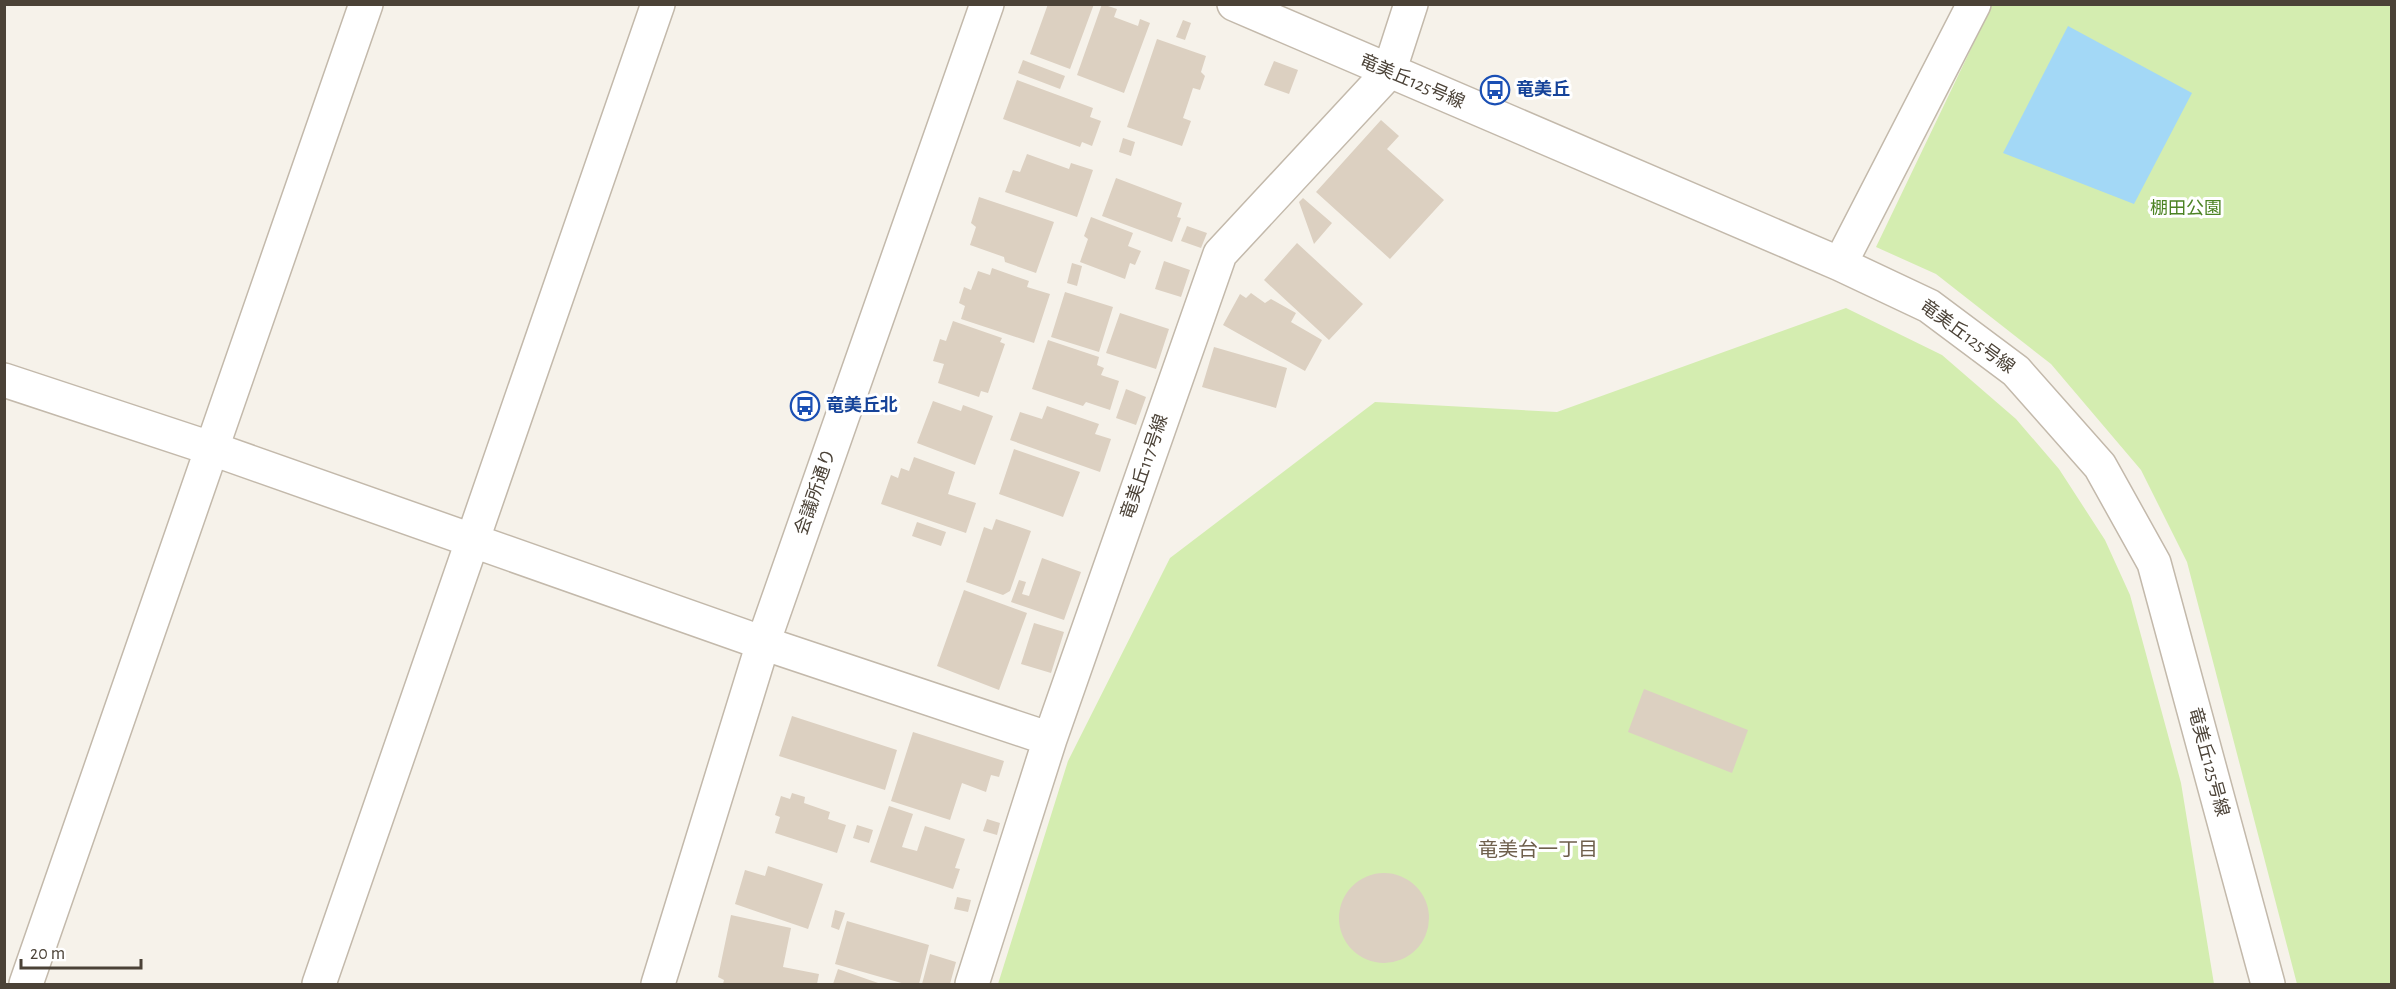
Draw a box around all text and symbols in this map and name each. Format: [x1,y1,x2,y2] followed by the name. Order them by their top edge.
[1357,50,1468,112] street label: 竜美丘125号線
[1479,74,1511,106] bus stop icon: 竜美丘
[1516,79,1570,99] place label: 竜美丘
[2150,199,2222,218] park label: 棚田公園
[1916,295,2019,377] street label: 竜美丘125号線
[789,390,821,422] bus stop icon: 竜美丘北
[826,395,898,415] place label: 竜美丘北
[1117,411,1171,522] street label: 竜美丘117号線
[792,446,839,537] street label: 会議所通り
[2185,705,2233,818] street label: 竜美丘125号線
[1478,839,1598,860] district label: 竜美台一丁目
[21,932,141,970] scale bar
[30,945,65,963] text: 20 m

